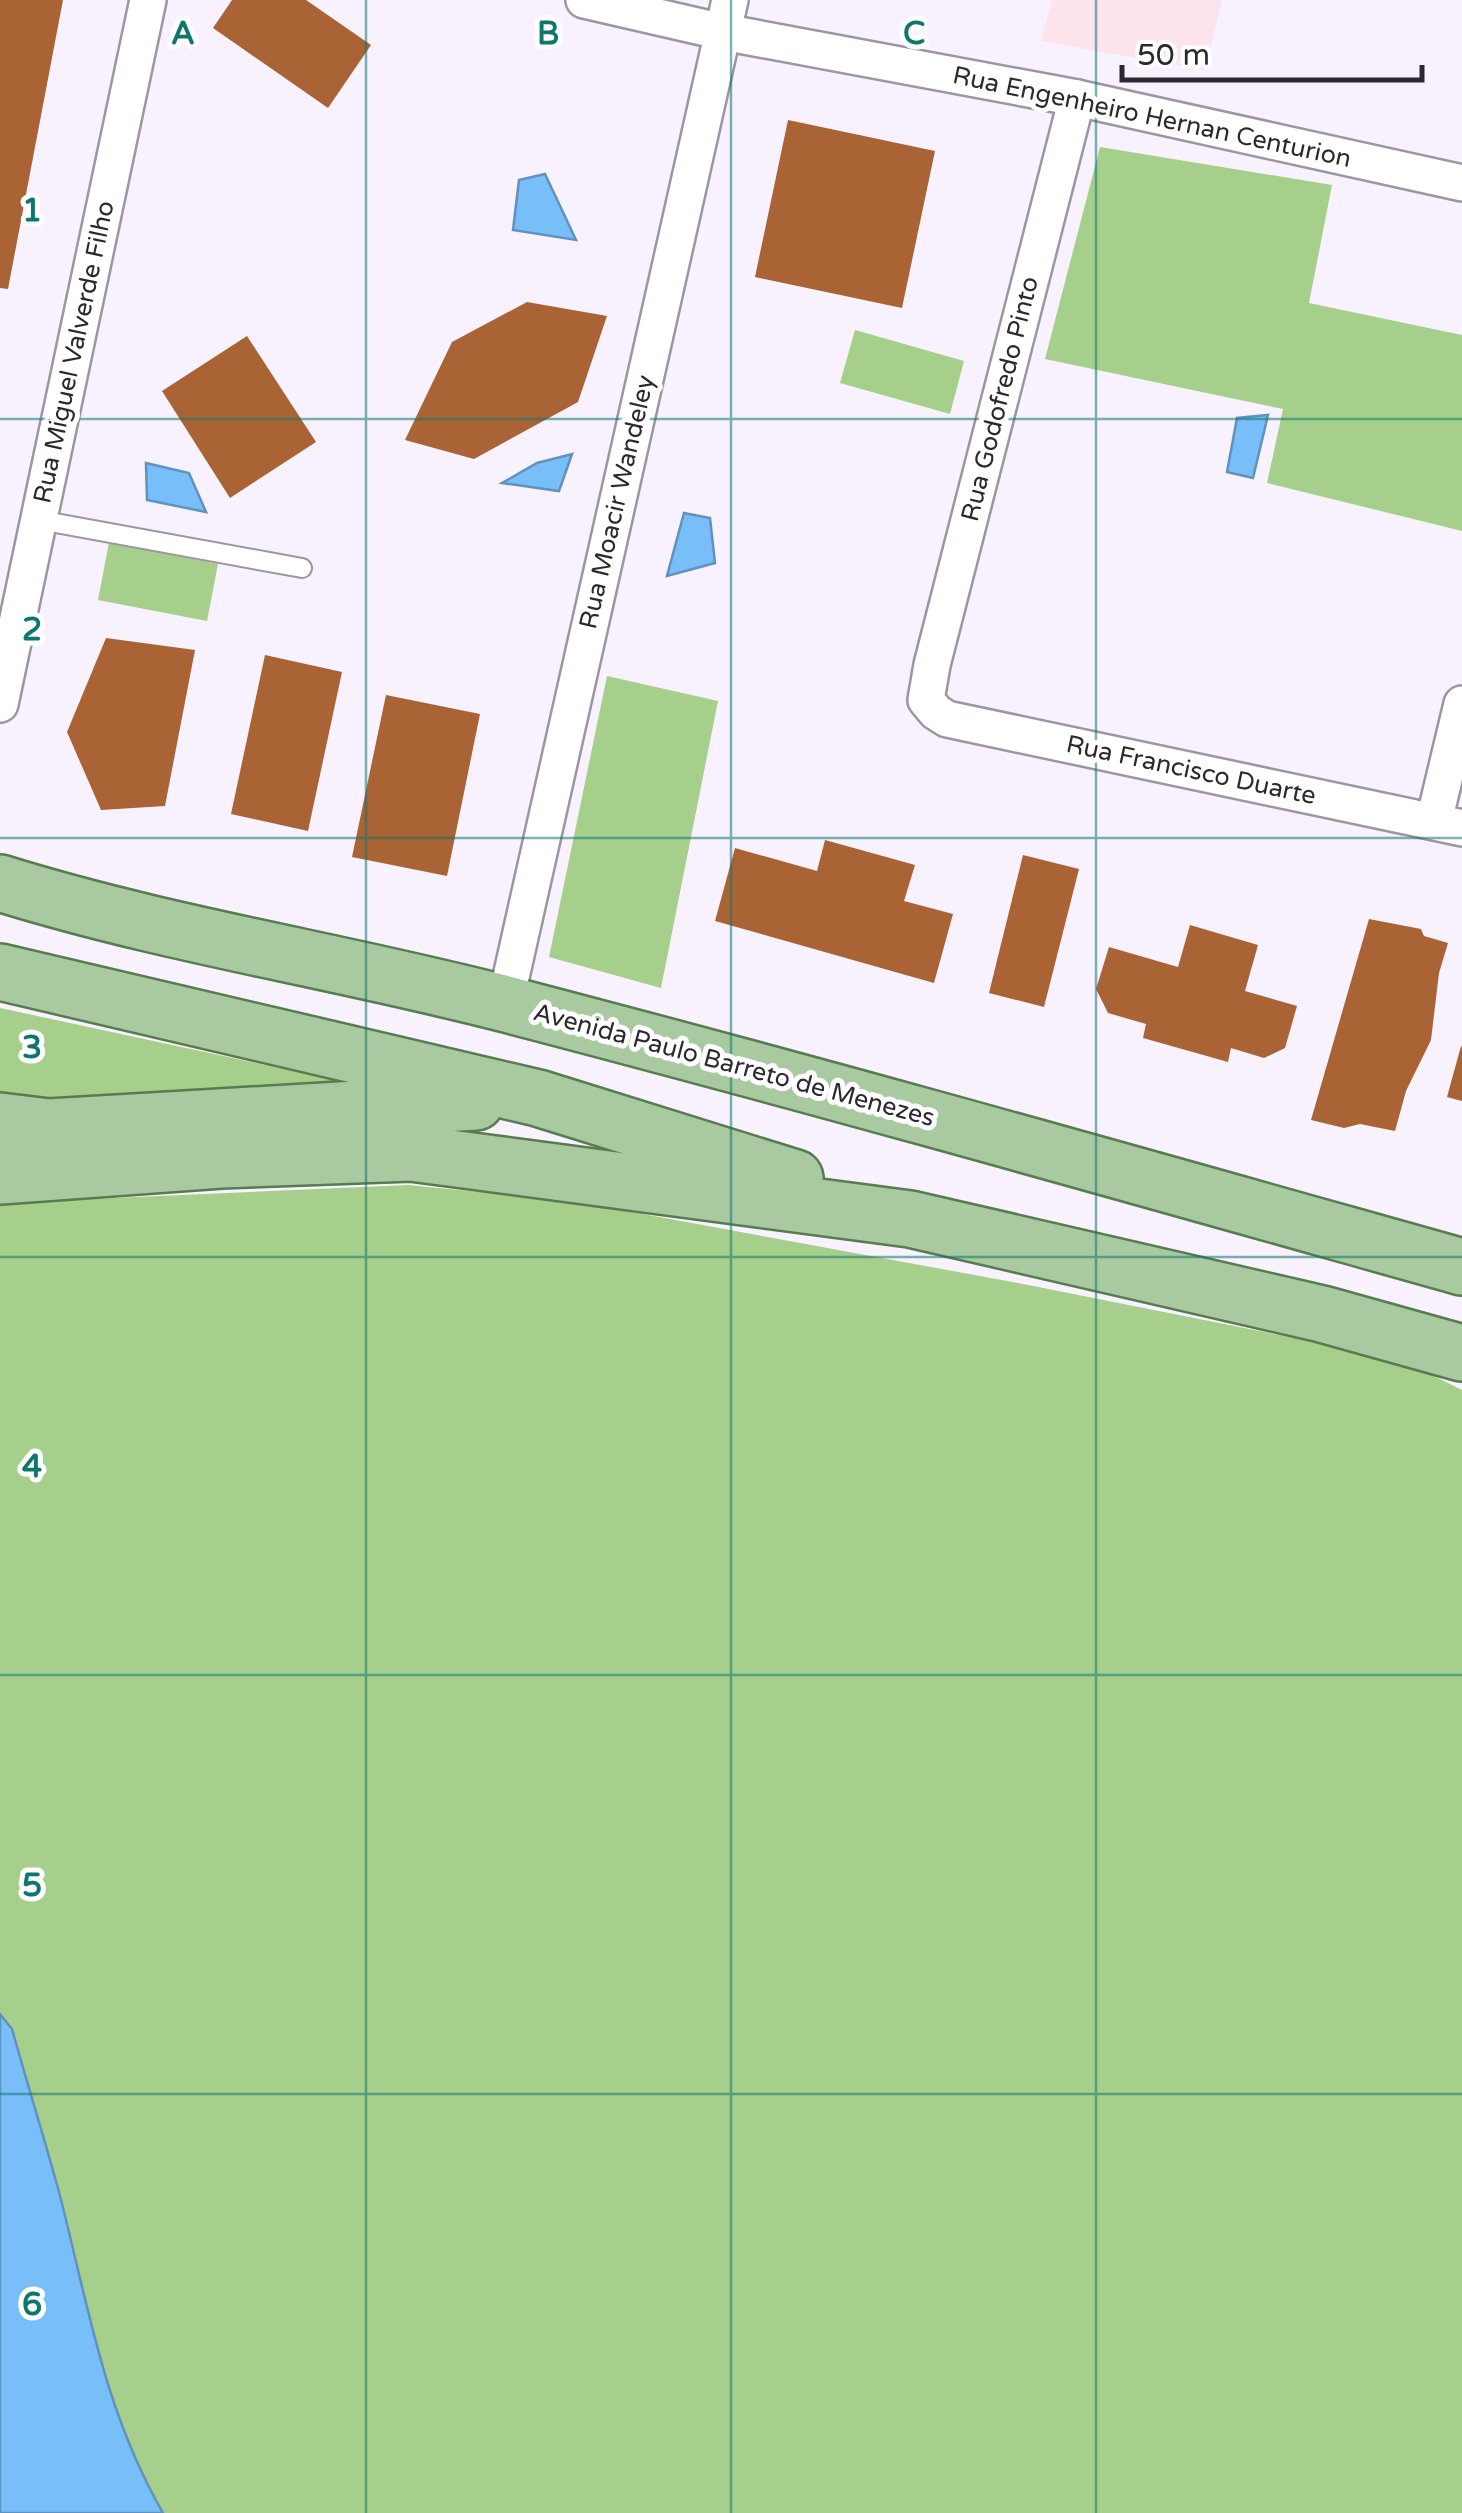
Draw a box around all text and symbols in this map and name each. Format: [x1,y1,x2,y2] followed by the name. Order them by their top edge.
[171,15,195,53] text: A
[537,15,559,53] text: B
[903,15,925,53] text: C
[1122,20,1422,82] scale bar
[1137,37,1210,74] text: 50 m
[950,60,1354,174] street label: Rua Engenheiro Hernan Centurion
[22,192,42,230] text: 1
[27,198,121,506] street label: Rua Miguel Valverde Filho
[955,273,1045,525] street label: Rua Godofredo Pinto
[573,372,661,632] street label: Rua Moacir Wandeley
[22,611,42,649] text: 2
[1063,729,1319,811] street label: Rua Francisco Duarte
[530,997,938,1133] street label: Avenida Paulo Barreto de Menezes
[22,1029,42,1067] text: 3
[22,1448,42,1486] text: 4
[22,1867,42,1905] text: 5
[22,2286,42,2324] text: 6

